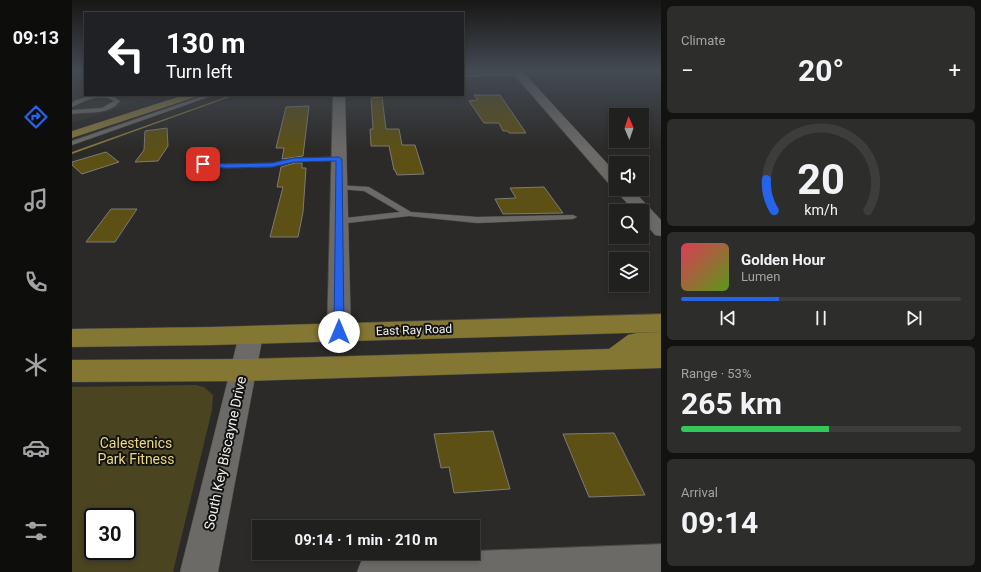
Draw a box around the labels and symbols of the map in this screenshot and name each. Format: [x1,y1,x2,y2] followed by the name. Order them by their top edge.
[609,108,649,148] north arrow
[186,147,220,181] pin
[318,311,360,353] position arrow
[376,322,452,338] street label: East Ray Road
[201,375,249,531] street label: South Key Biscayne Drive
[97,435,175,467] park label: Calestenics Park Fitness
[84,508,136,560] speed limit sign: 30

